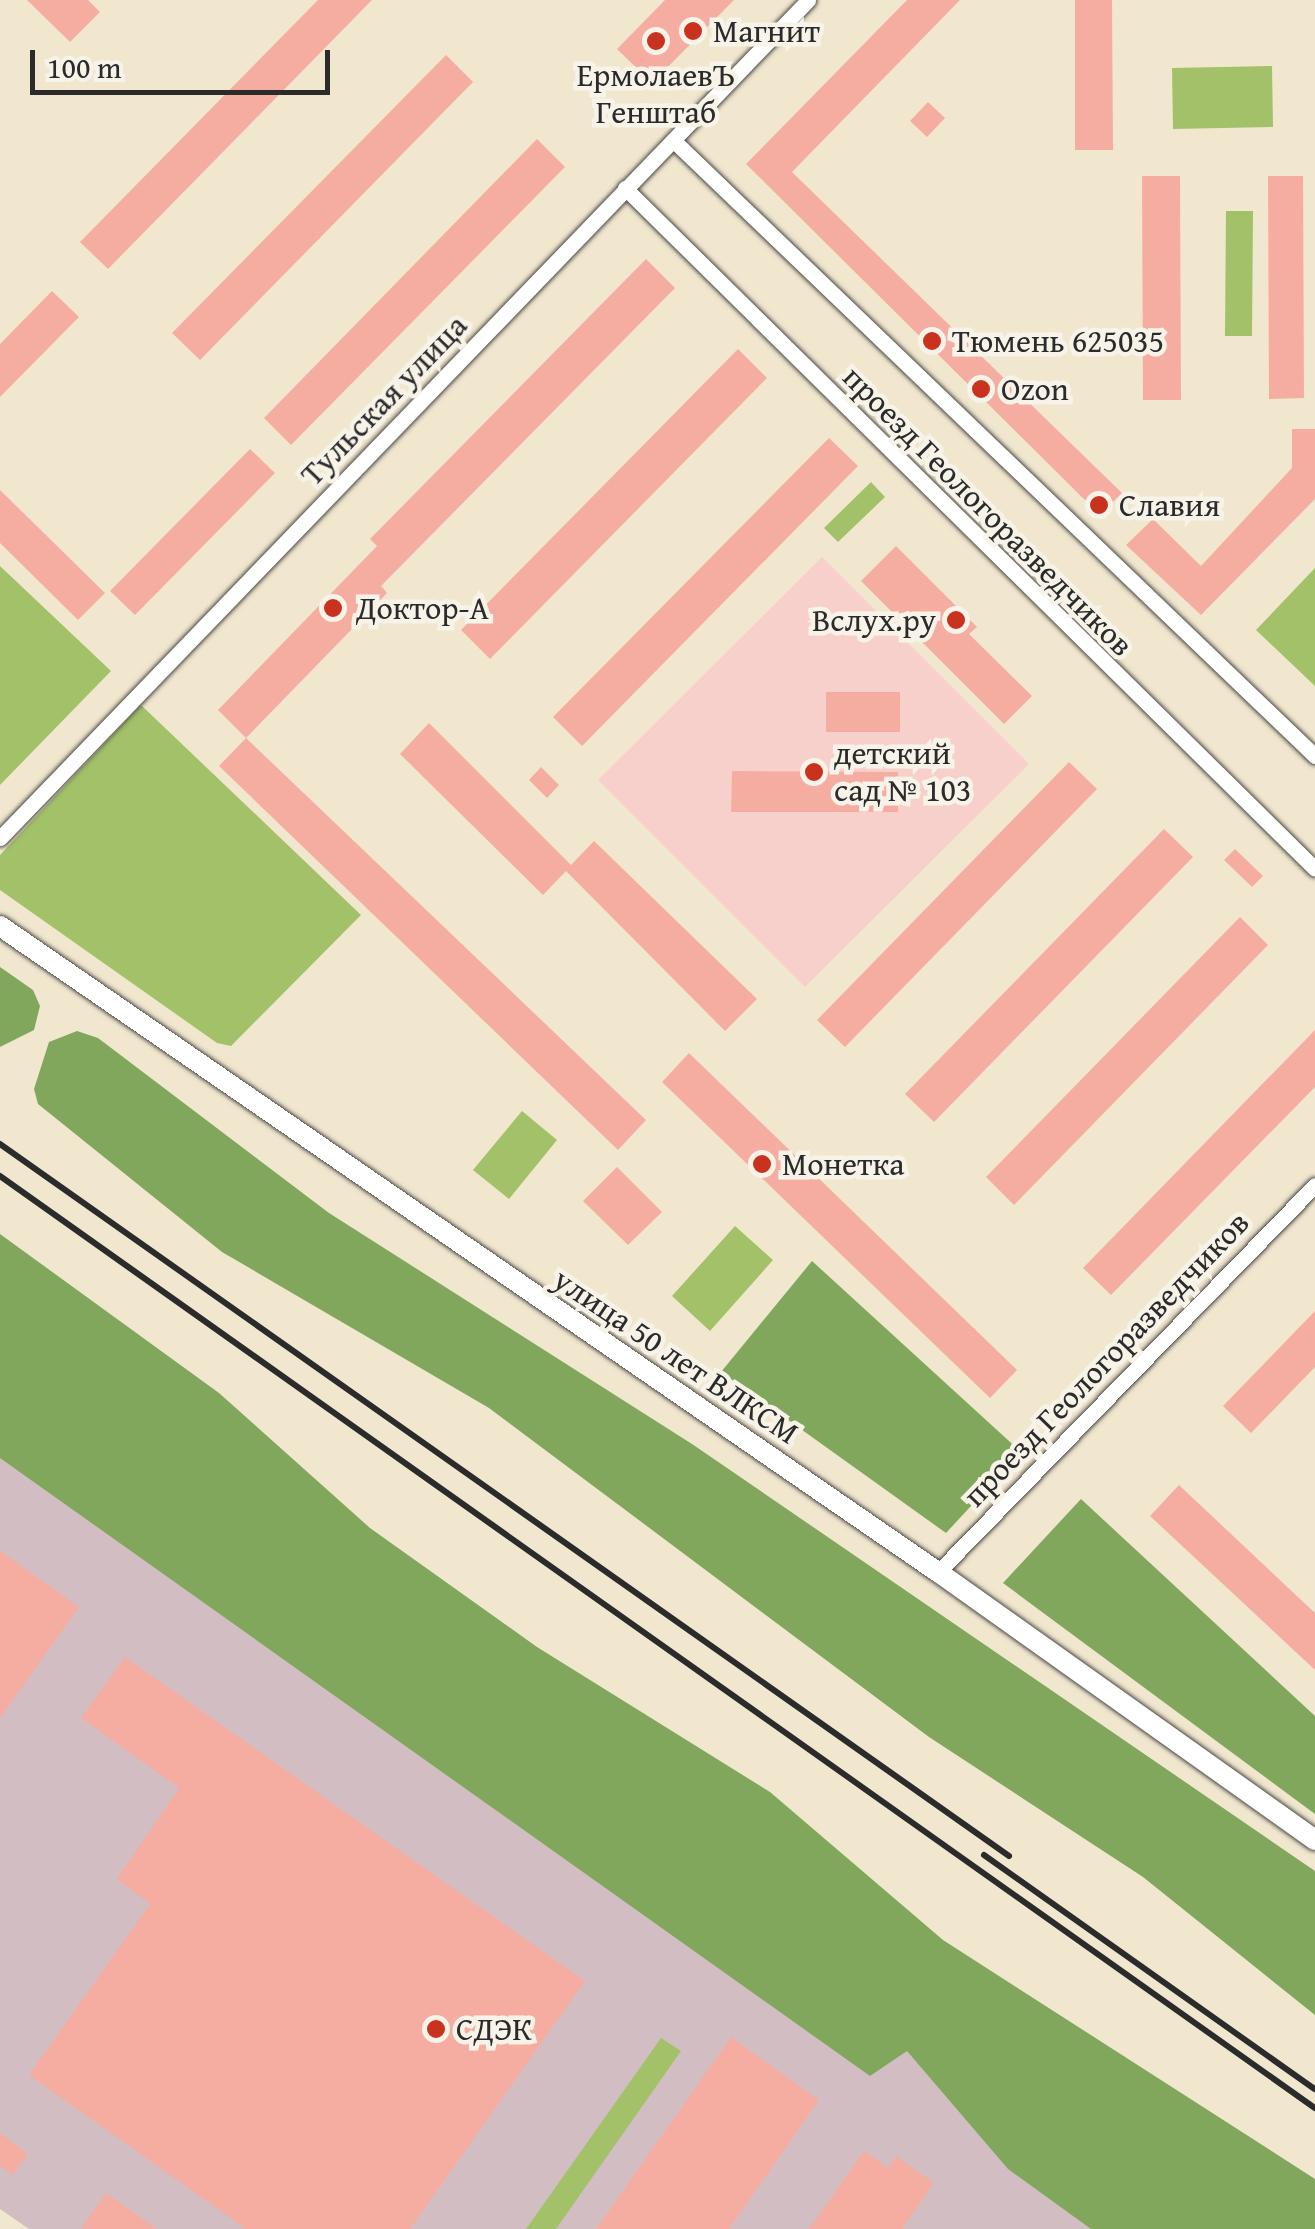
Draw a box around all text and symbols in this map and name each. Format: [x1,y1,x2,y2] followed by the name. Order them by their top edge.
[713,12,820,50] place label: Магнит
[682,20,704,42] marker: Магнит
[35,30,335,92] scale bar
[645,30,667,52] marker: ЕрмолаевЪ Генштаб
[47,45,121,89] text: 100 m
[577,57,735,132] place label: ЕрмолаевЪ Генштаб
[293,307,475,493] street label: Тульская улица
[952,322,1164,360] place label: Тюмень 625035
[921,330,943,352] marker: Тюмень 625035
[835,358,1141,664] street label: проезд Геологоразведчиков
[1001,370,1069,408] place label: Ozon
[970,378,992,400] marker: Ozon
[1119,486,1220,524] place label: Славия
[1088,494,1110,516] marker: Славия
[356,589,489,627] place label: Доктор-А
[320,595,346,621] marker: Доктор-А
[812,601,936,639] place label: Вслух.ру
[945,609,967,631] marker: Вслух.ру
[834,735,971,810] place label: детский сад № 103
[803,761,825,783] marker: детский сад № 103
[782,1145,904,1183] place label: Монетка
[751,1153,773,1175] marker: Монетка
[955,1204,1257,1514] street label: проезд Геологоразведчиков
[546,1260,806,1452] street label: улица 50 лет ВЛКСМ
[456,2010,532,2048] place label: СДЭК
[425,2018,447,2040] marker: СДЭК

